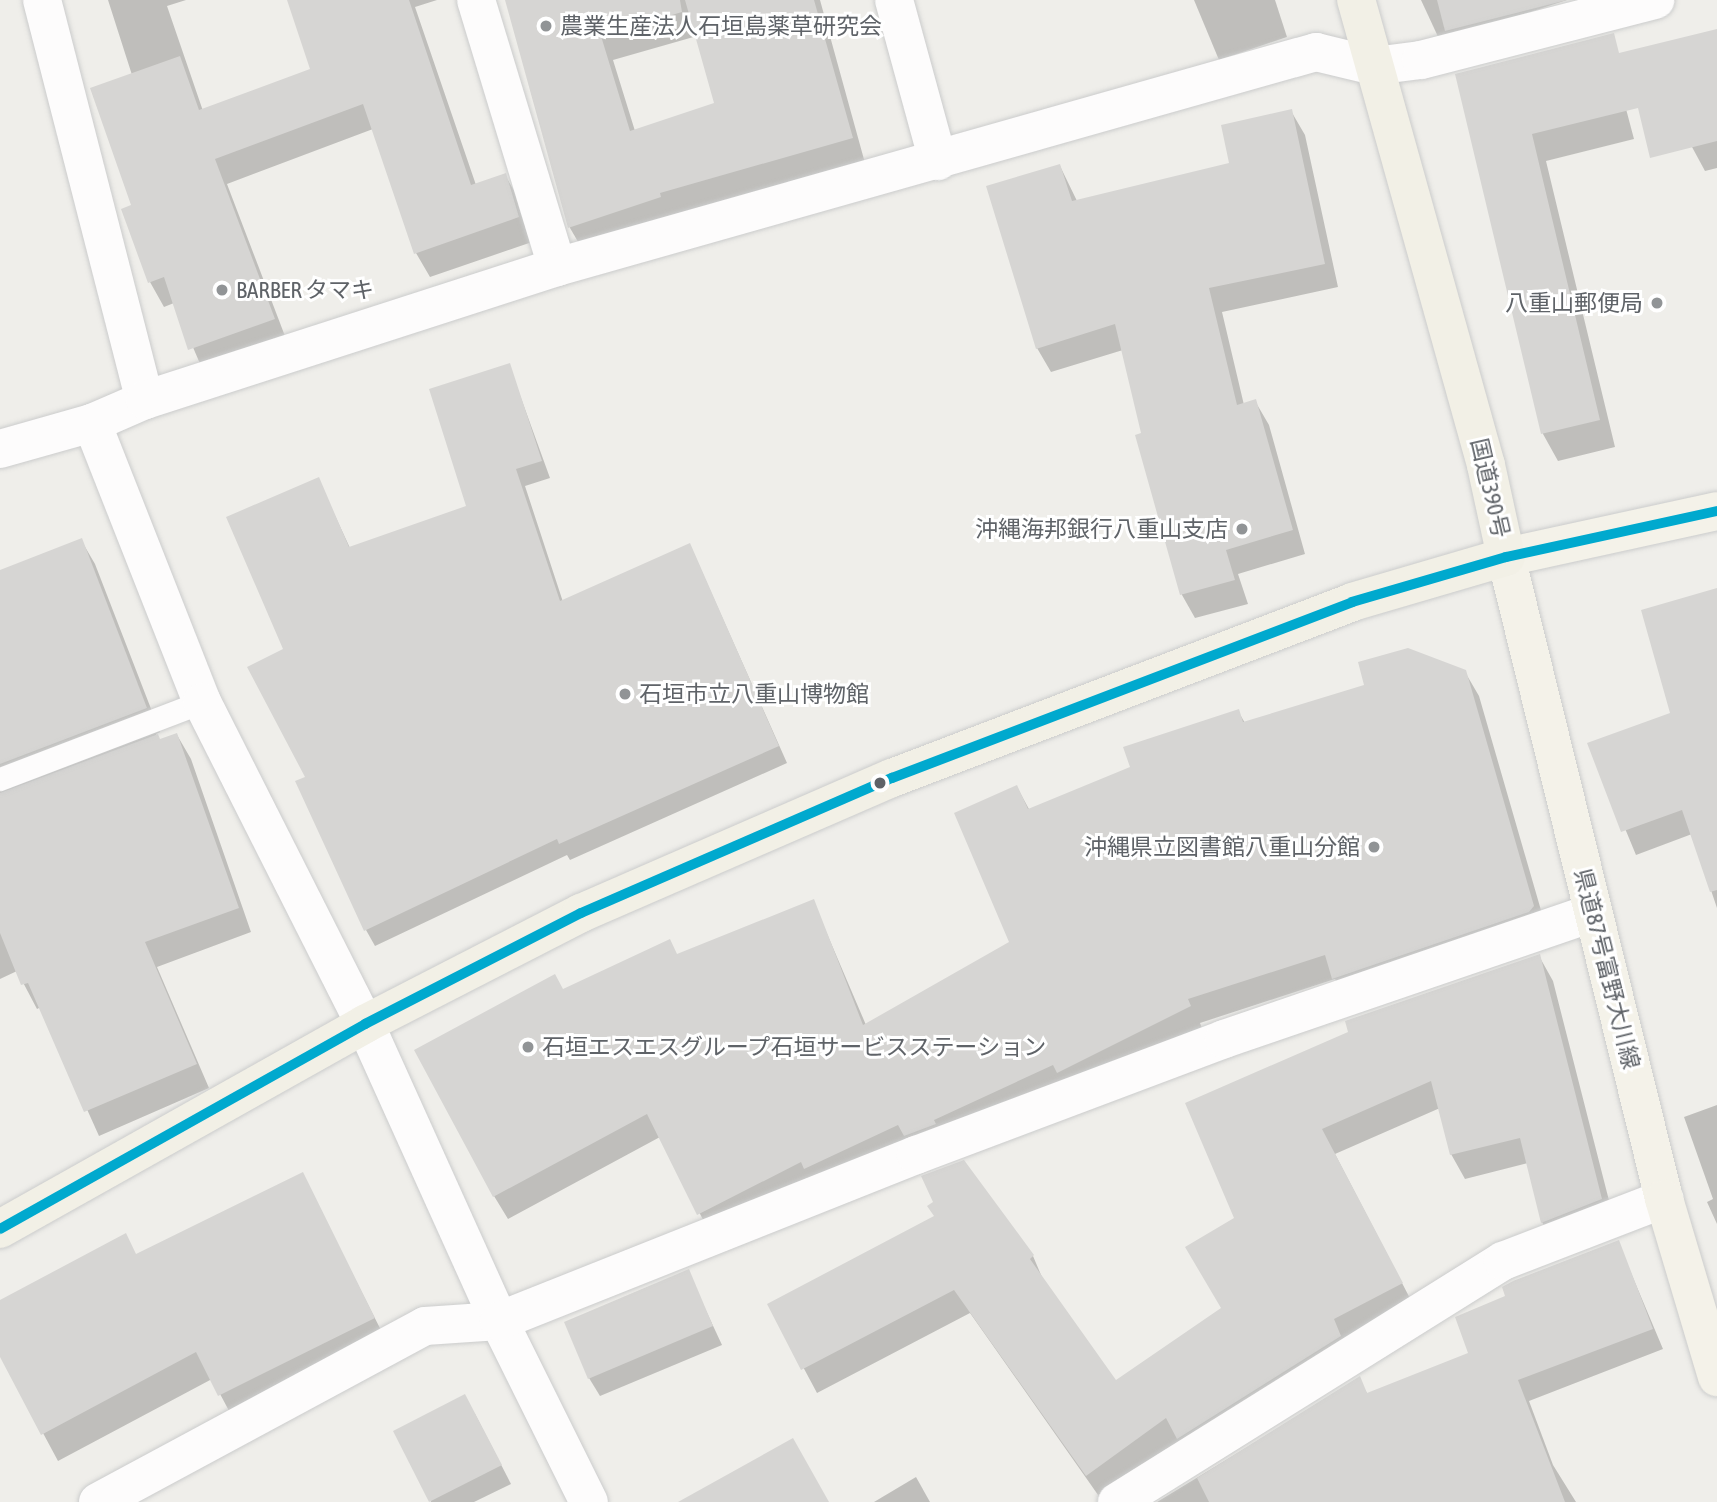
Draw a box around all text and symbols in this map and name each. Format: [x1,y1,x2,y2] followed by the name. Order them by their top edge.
[560,12,882,40] place label: 農業生産法人石垣島薬草研究会
[538,18,554,34] marker: 農業生産法人石垣島薬草研究会
[236,276,374,304] place label: BARBER タマキ
[214,282,230,298] marker: BARBER タマキ
[1505,289,1643,317] place label: 八重山郵便局
[1649,295,1665,311] marker: 八重山郵便局
[1465,435,1515,541] street label: 国道390号
[975,515,1228,543] place label: 沖縄海邦銀行八重山支店
[1234,521,1250,537] marker: 沖縄海邦銀行八重山支店
[639,680,869,708] place label: 石垣市立八重山博物館
[617,686,633,702] marker: 石垣市立八重山博物館
[873,776,887,790] unlabelled marker
[1084,833,1360,861] place label: 沖縄県立図書館八重山分館
[1366,839,1382,855] marker: 沖縄県立図書館八重山分館
[1569,866,1645,1072] street label: 県道87号富野大川線
[542,1033,1048,1061] place label: 石垣エスエスグループ石垣サービスステーション
[520,1039,536,1055] marker: 石垣エスエスグループ石垣サービスステーション

